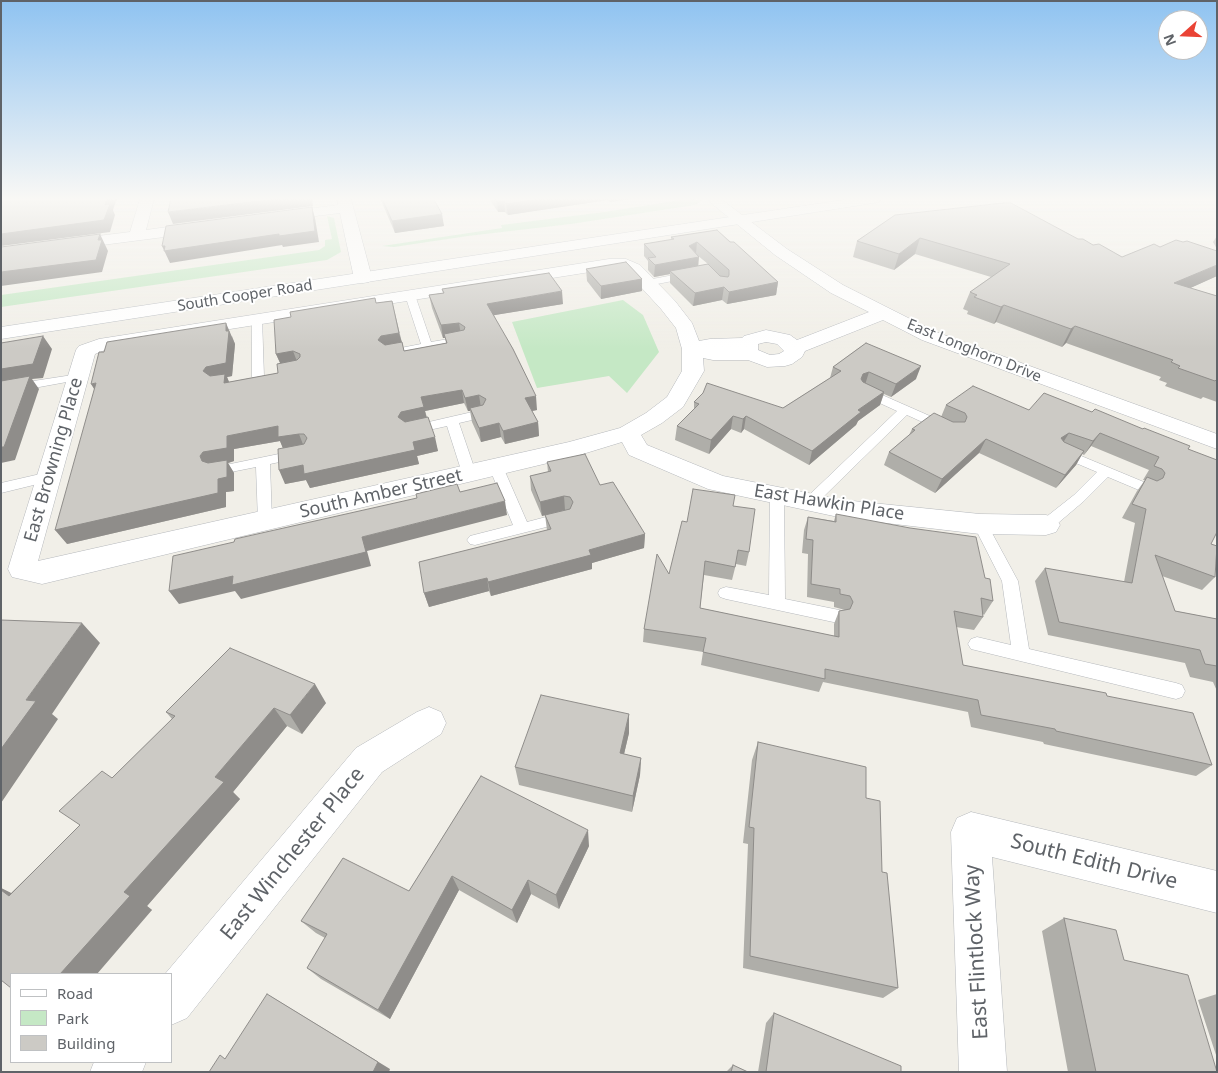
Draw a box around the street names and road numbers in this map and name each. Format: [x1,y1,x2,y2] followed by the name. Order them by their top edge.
[176,276,314,316] street label: South Cooper Road
[904,316,1044,386] street label: East Longhorn Drive
[20,375,88,545] street label: East Browning Place
[298,465,464,523] street label: South Amber Street
[752,480,906,526] street label: East Hawkin Place
[216,763,370,945] street label: East Winchester Place
[1008,829,1180,895] street label: South Edith Drive
[960,864,994,1040] street label: East Flintlock Way

